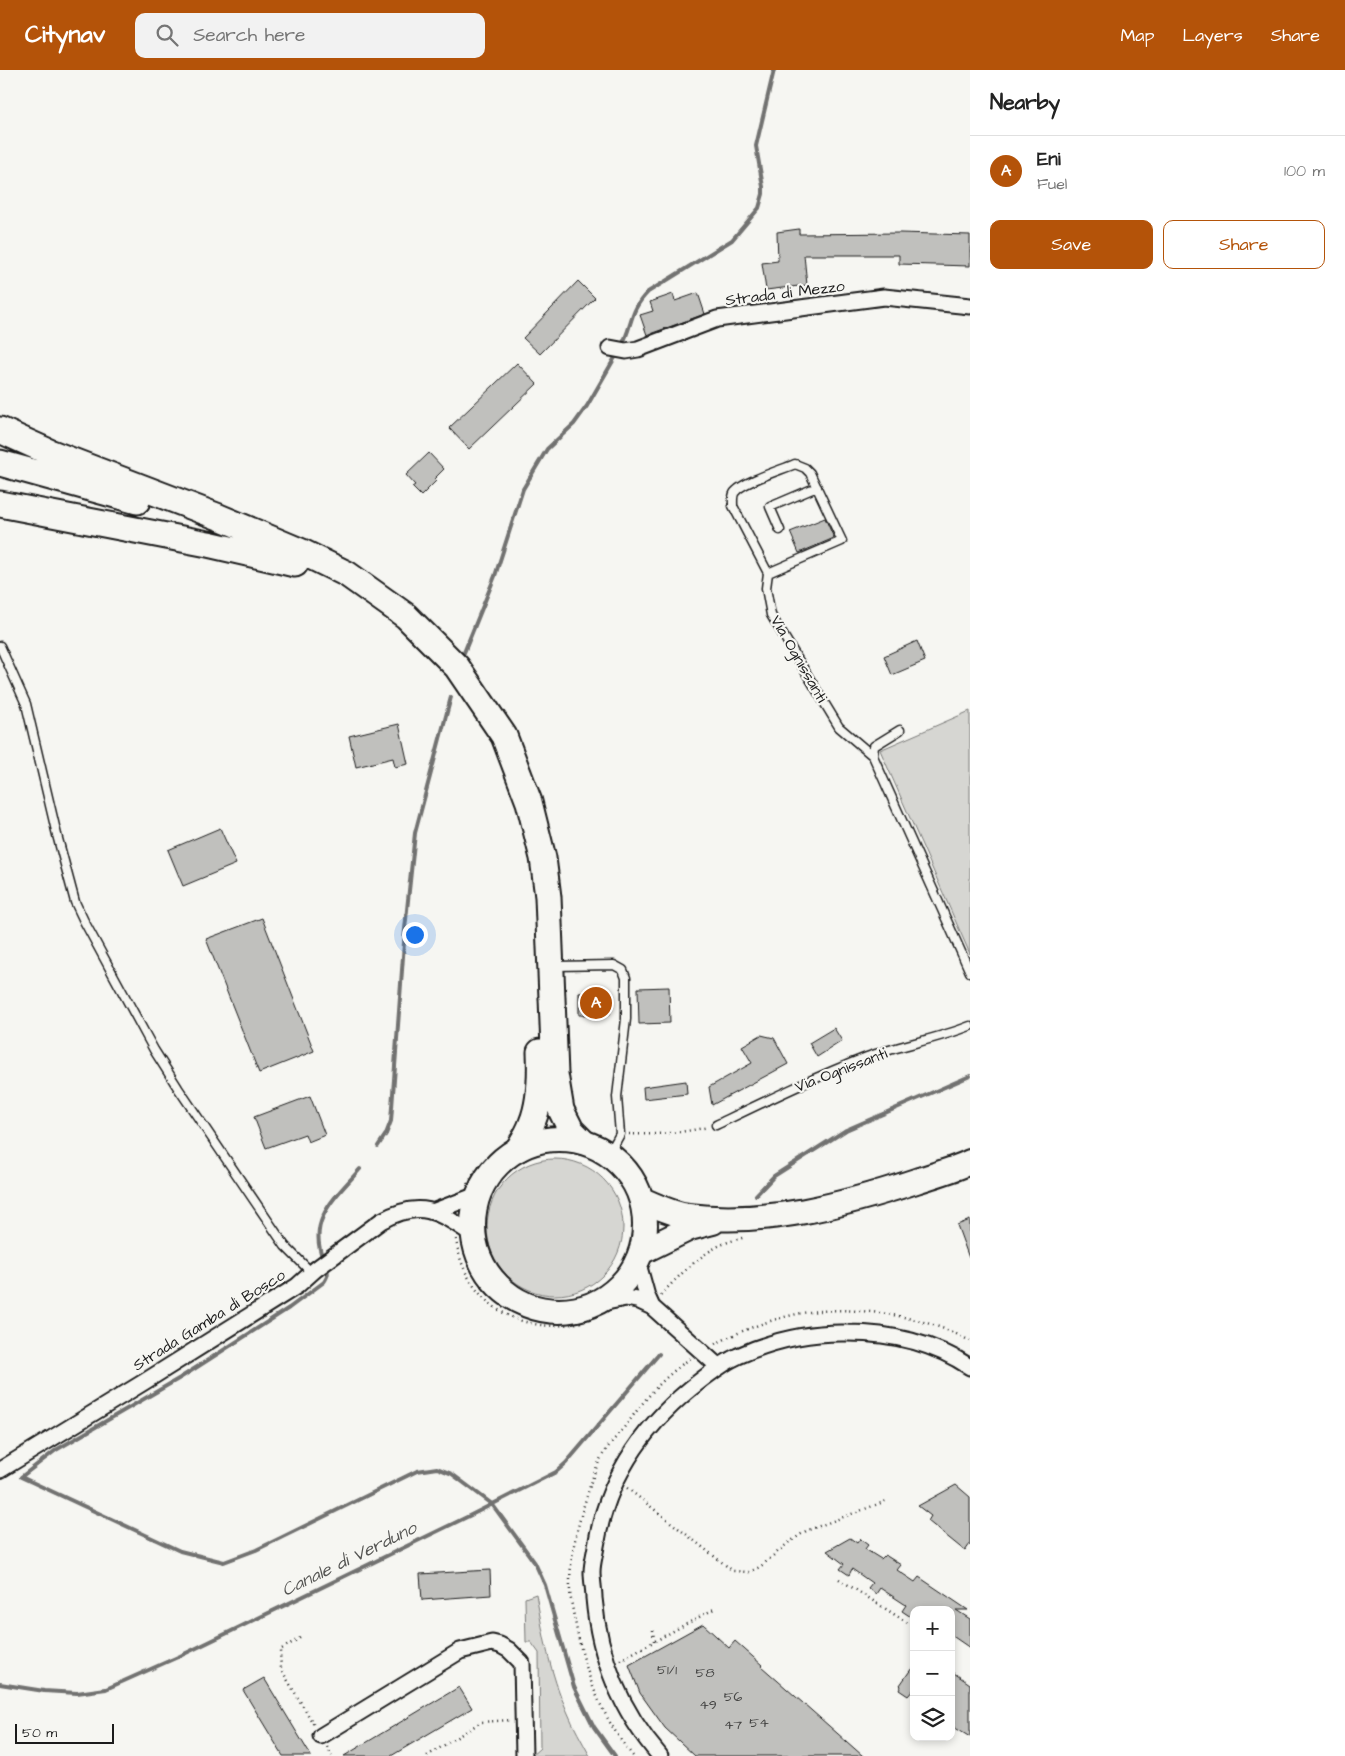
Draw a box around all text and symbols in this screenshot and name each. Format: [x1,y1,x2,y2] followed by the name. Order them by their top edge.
[135,13,485,58] search box
[25,18,105,52] text: Citynav
[153,21,181,49] icon: search
[193,22,305,49] text: Search here
[1120,23,1154,48] text: Map
[1182,23,1243,48] text: Layers
[1271,23,1320,48] text: Share
[990,88,1060,117] text: Nearby
[1037,146,1061,173] text: Eni
[1001,160,1011,182] text: A
[1284,160,1325,182] text: 100 m
[1037,173,1067,195] text: Fuel
[990,220,1153,269] button: Save
[1163,220,1325,269] button: Share
[724,275,846,311] street label: Strada di Mezzo
[764,611,833,708] street label: Via Ognissanti
[402,922,428,948] your location
[580,984,612,1022] pin: A
[792,1042,891,1099] street label: Via Ognissanti
[128,1264,290,1376] street label: Strada Gamba di Bosco
[277,1515,422,1603] water label: Canale di Verduno
[910,1606,955,1741] map controls
[910,1606,955,1651] button: +
[910,1651,955,1696] button: −
[657,1660,677,1680] house number: 51/1
[696,1663,715,1683] house number: 58
[724,1687,743,1707] house number: 56
[699,1695,717,1715] house number: 49
[910,1696,955,1741] button: layers
[749,1713,769,1733] house number: 54
[724,1715,742,1735] house number: 47
[15,1721,114,1744] scale bar
[22,1723,57,1743] text: 50 m

